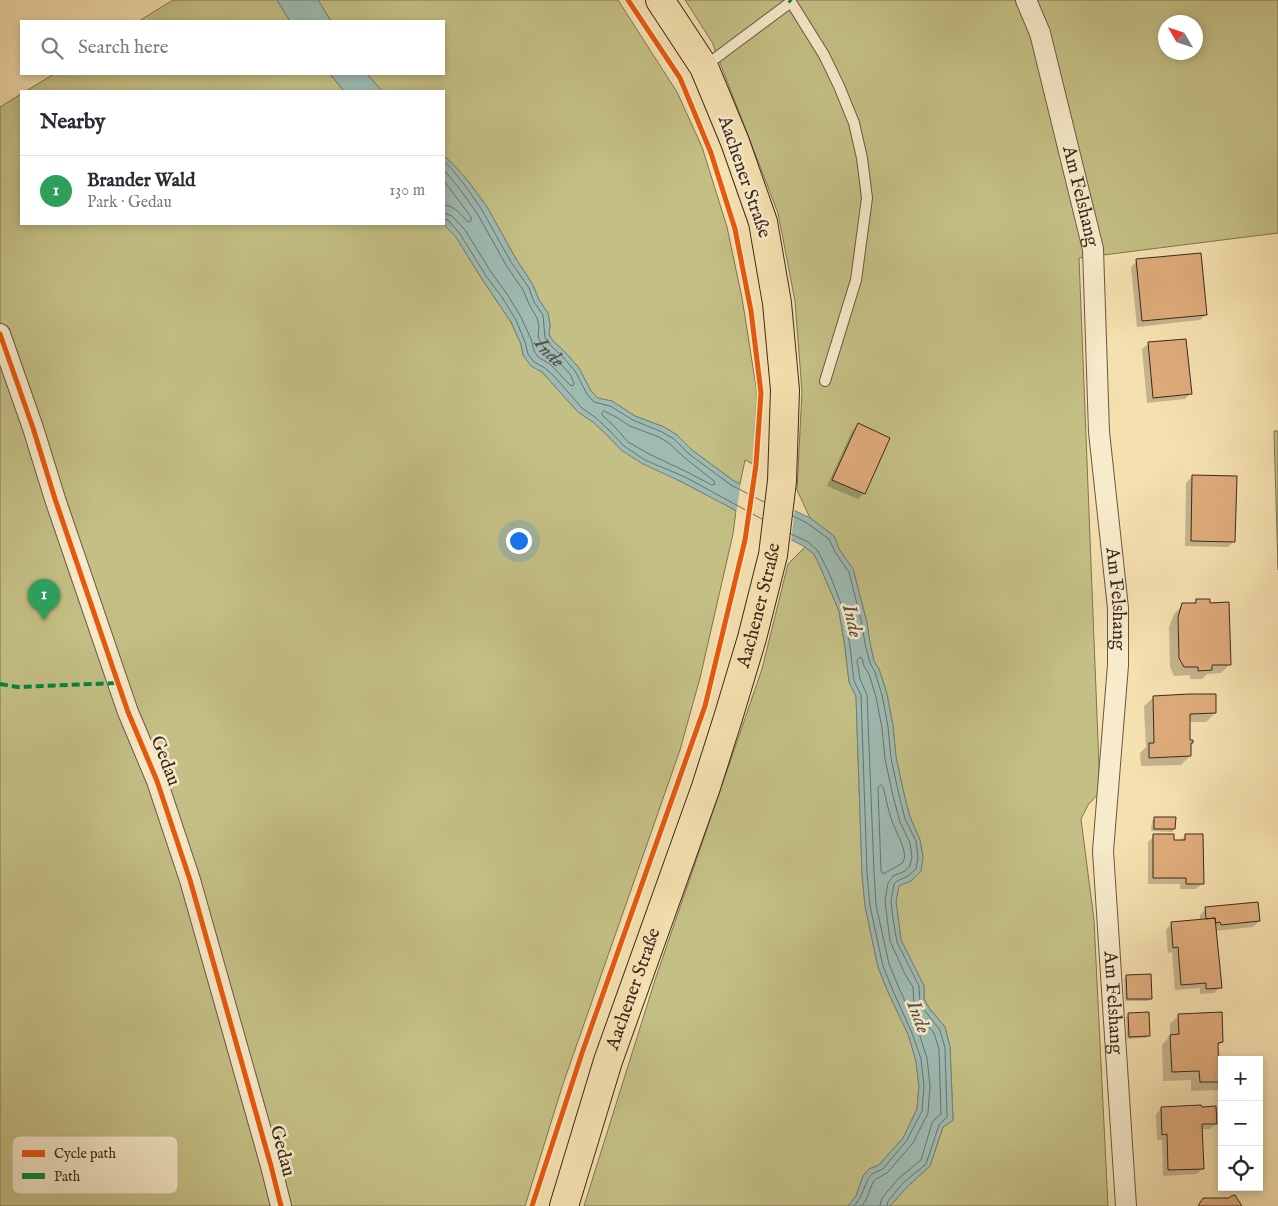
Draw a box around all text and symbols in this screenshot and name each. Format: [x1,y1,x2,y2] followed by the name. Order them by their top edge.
[1158,15,1203,60] north arrow
[20,20,445,75] search box
[38,34,66,62] icon: search
[78,36,169,60] text: Search here
[40,109,105,136] text: Nearby
[712,112,776,242] street label: Aachener Straße
[1056,142,1104,250] street label: Am Felshang
[87,169,195,193] text: Brander Wald
[53,181,59,201] text: 1
[389,181,425,201] text: 130 m
[87,193,172,213] text: Park · Gedau
[528,332,570,373] water label: Inde
[506,528,532,554] your location
[731,541,786,672] street label: Aachener Straße
[1099,545,1130,651] street label: Am Felshang
[28,579,60,620] pin: 1
[836,601,868,640] water label: Inde
[144,732,186,790] street label: Gedau
[601,924,667,1054] street label: Aachener Straße
[1097,950,1128,1056] street label: Am Felshang
[900,996,936,1037] water label: Inde
[1218,1056,1263,1191] map controls
[1218,1056,1263,1101] button: +
[1218,1101,1263,1146] button: −
[264,1123,300,1179] street label: Gedau
[12,1136,178,1194] legend
[54,1145,116,1163] text: Cycle path
[1218,1146,1263,1191] button: locate
[54,1168,81,1186] text: Path

